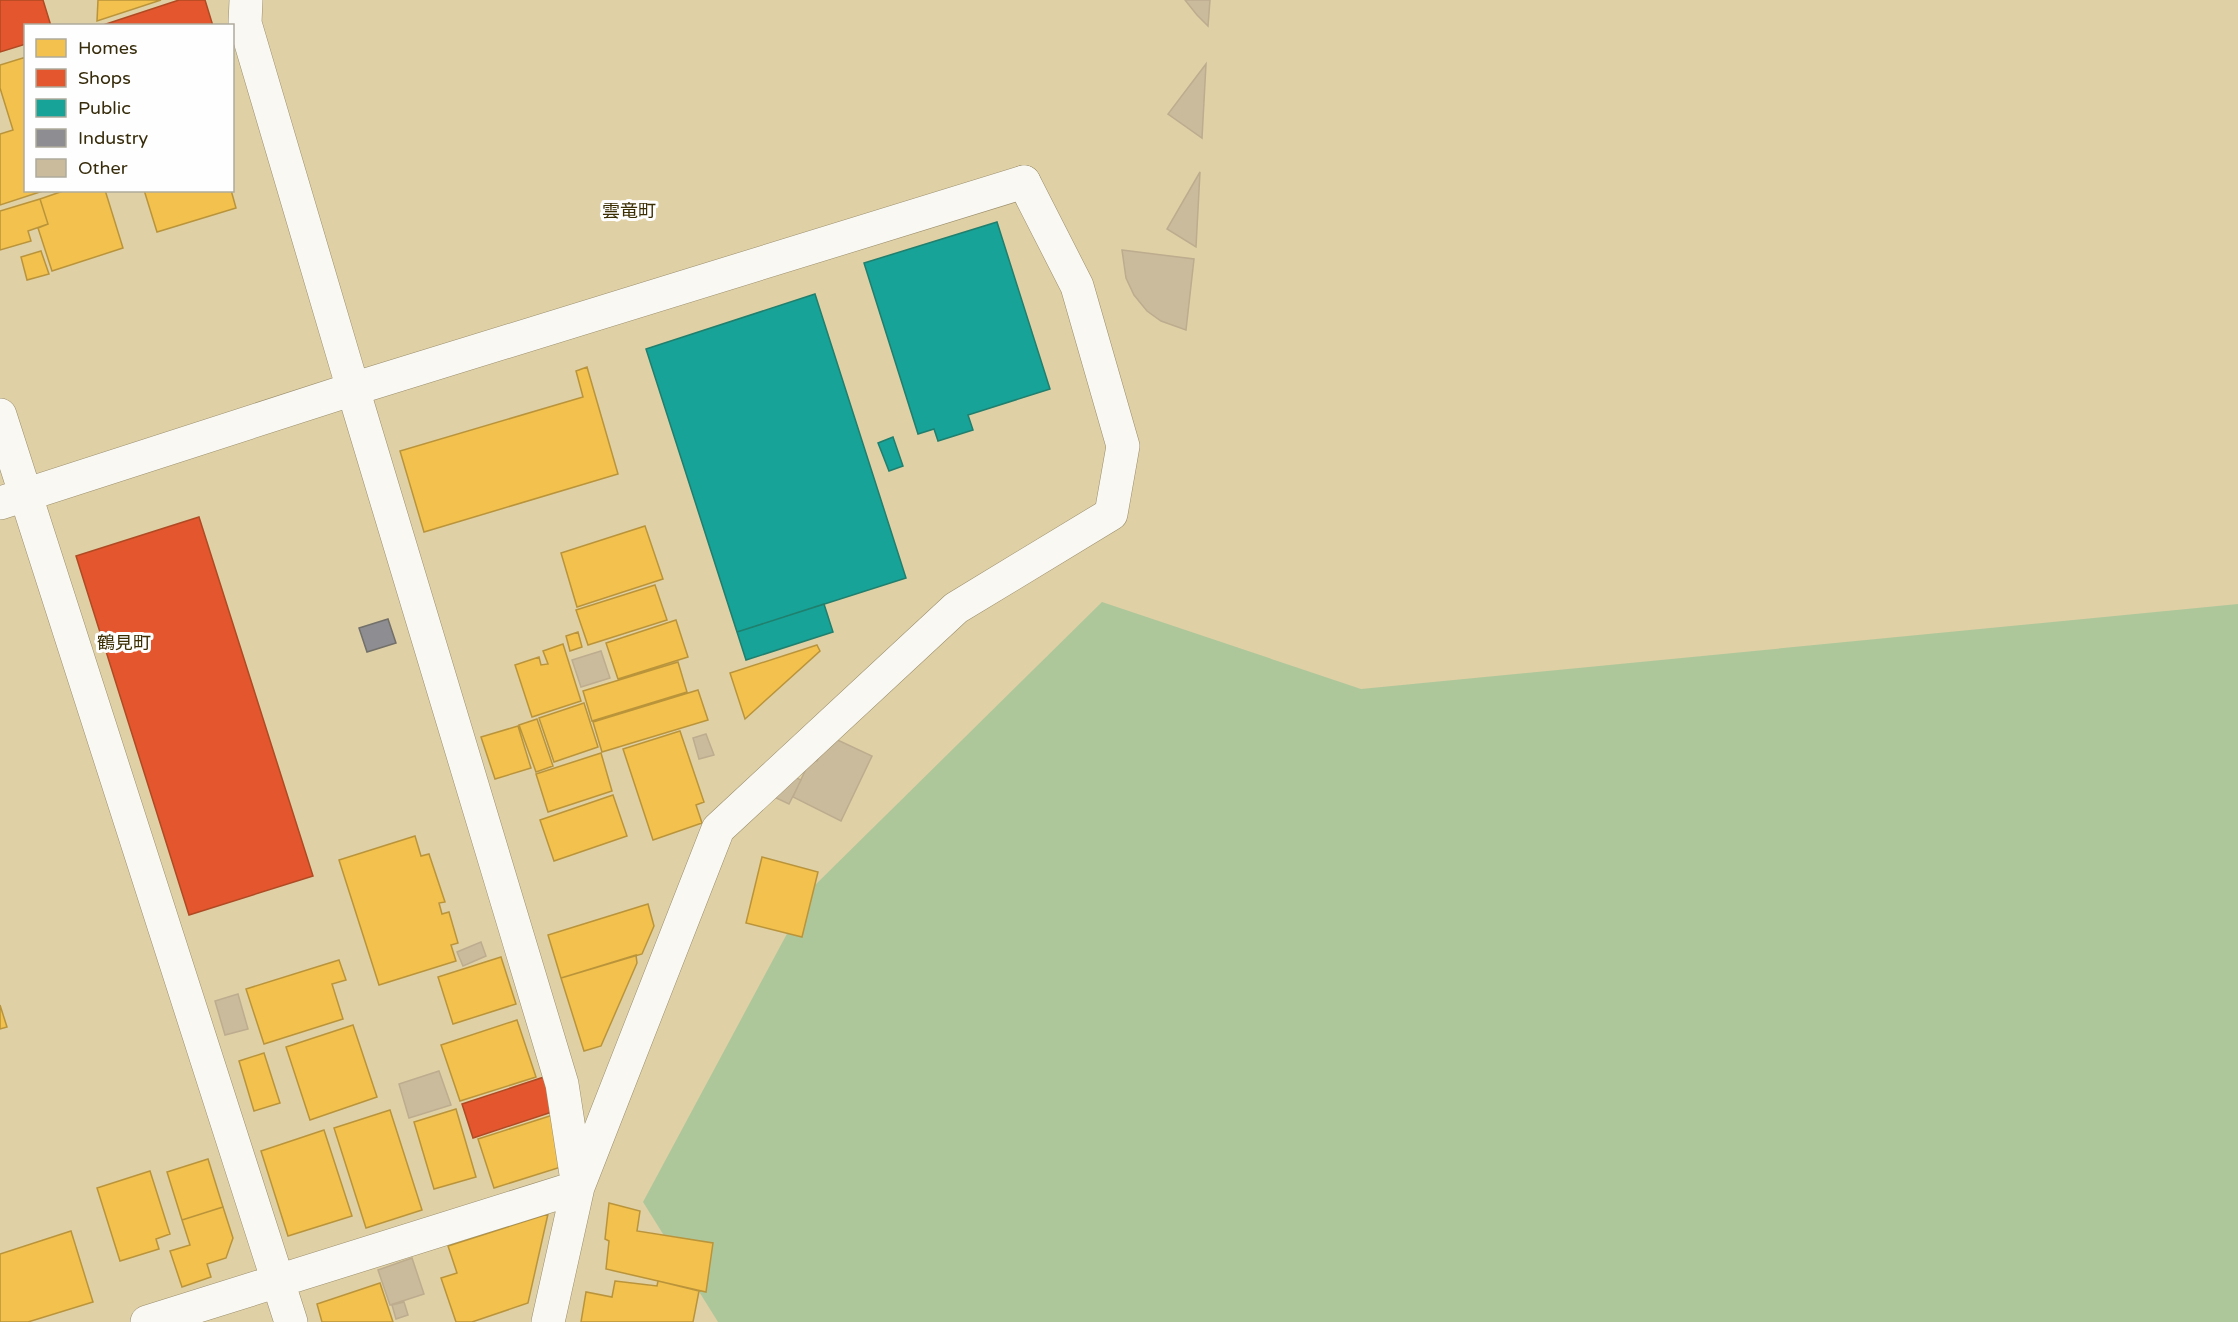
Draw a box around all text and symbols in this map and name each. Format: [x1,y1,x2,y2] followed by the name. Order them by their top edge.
[24,24,234,192] legend
[78,37,138,59] text: Homes
[78,67,131,89] text: Shops
[78,97,131,119] text: Public
[78,127,149,149] text: Industry
[78,157,128,179] text: Other
[602,200,656,222] district label: 雲竜町
[97,632,151,654] district label: 鶴見町

